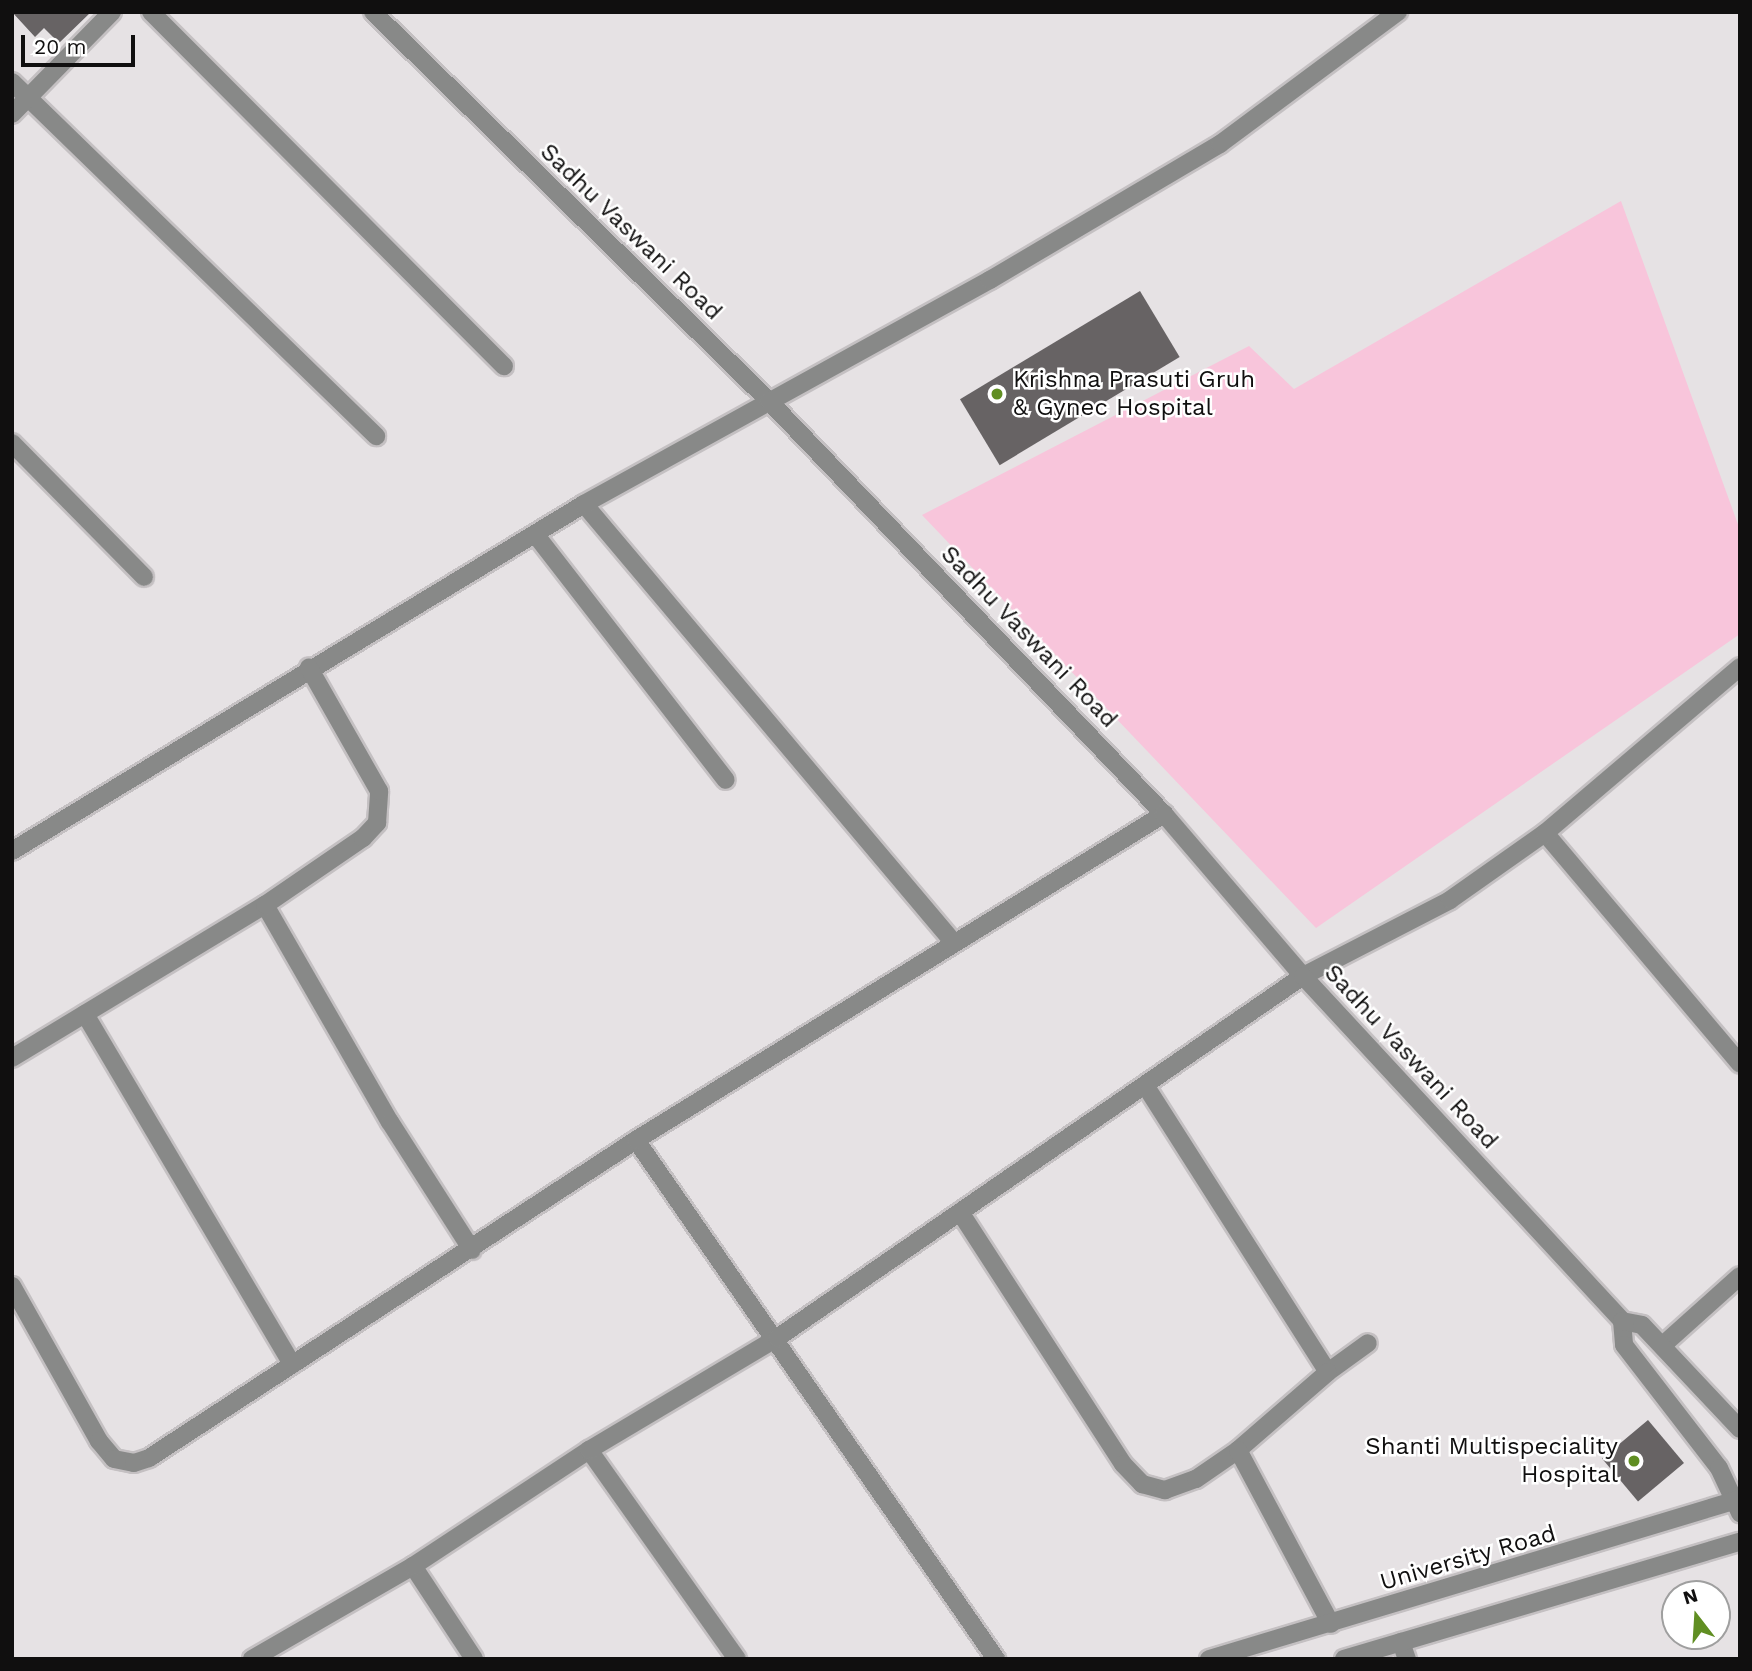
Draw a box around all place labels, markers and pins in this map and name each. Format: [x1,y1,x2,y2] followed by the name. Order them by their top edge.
[1013,366,1256,422] place label: Krishna Prasuti Gruh & Gynec Hospital
[987,384,1007,404] marker: Krishna Prasuti Gruh & Gynec Hospital
[1365,1433,1618,1489] place label: Shanti Multispeciality Hospital
[1624,1451,1644,1471] marker: Shanti Multispeciality Hospital

